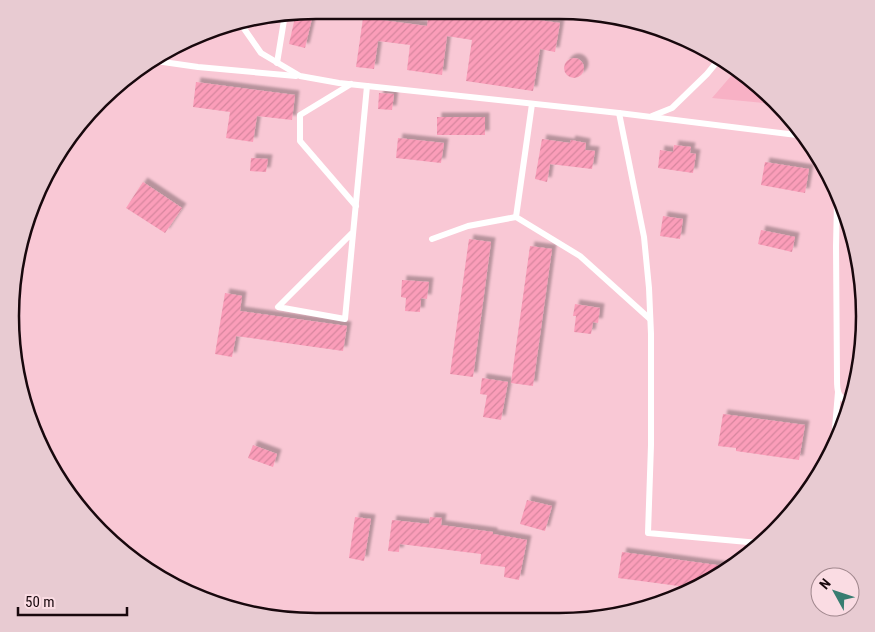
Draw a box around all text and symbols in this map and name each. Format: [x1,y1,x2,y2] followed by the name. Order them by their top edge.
[810,567,860,617] north arrow
[816,575,834,592] text: N
[18,584,126,616] scale bar
[25,593,55,611] text: 50 m

